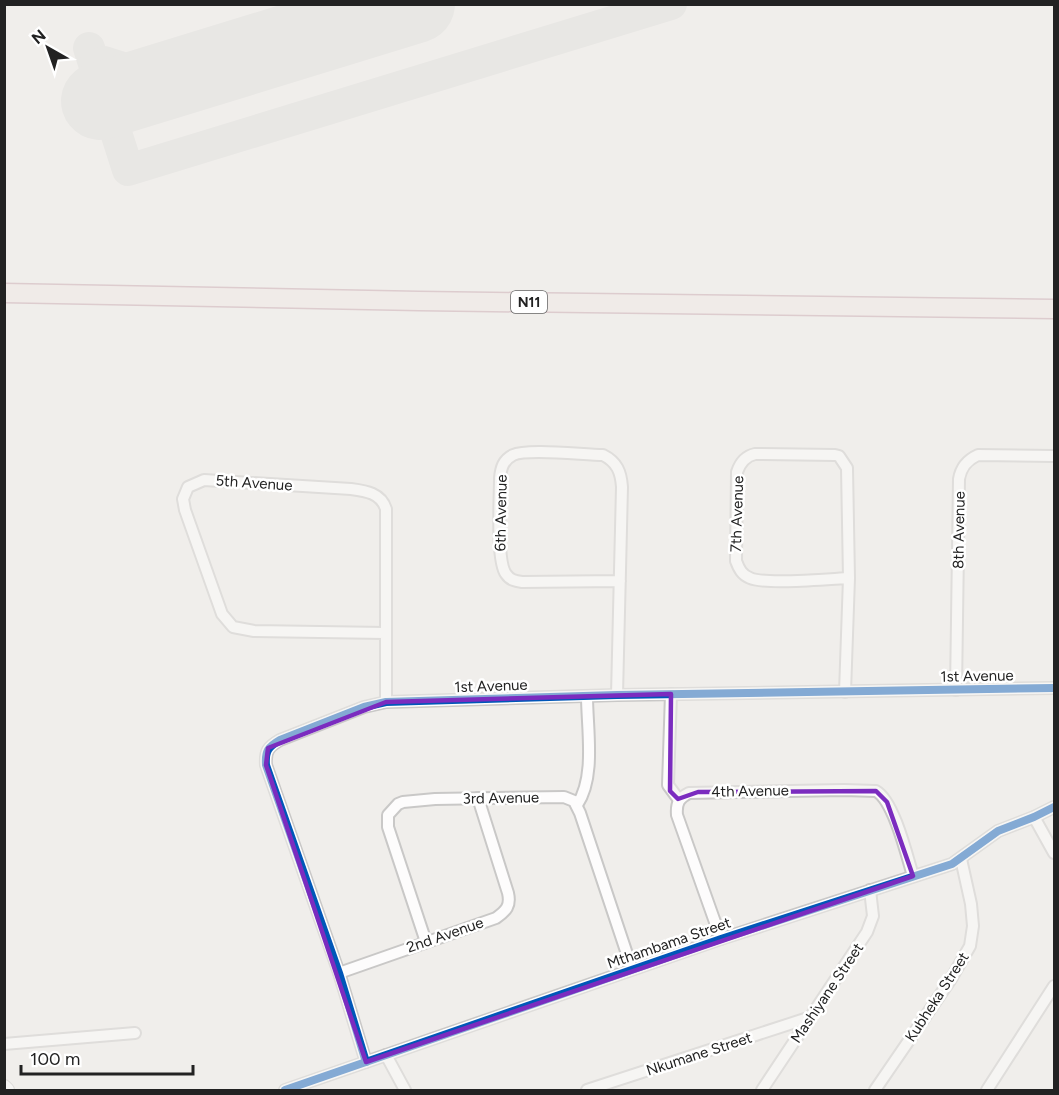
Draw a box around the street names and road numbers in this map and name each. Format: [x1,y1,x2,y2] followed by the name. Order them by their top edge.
[511,291,547,313] road number: N11
[215,471,293,495] street label: 5th Avenue
[491,474,511,552] street label: 6th Avenue
[727,475,747,553] street label: 7th Avenue
[949,491,969,569] street label: 8th Avenue
[940,666,1014,686] street label: 1st Avenue
[454,676,528,696] street label: 1st Avenue
[711,781,789,801] street label: 4th Avenue
[463,788,539,808] street label: 3rd Avenue
[404,913,486,957] street label: 2nd Avenue
[605,913,734,973] street label: Mthambama Street
[787,939,867,1046] street label: Mashiyane Street
[901,949,973,1045] street label: Kubheka Street
[644,1028,754,1080] street label: Nkumane Street

